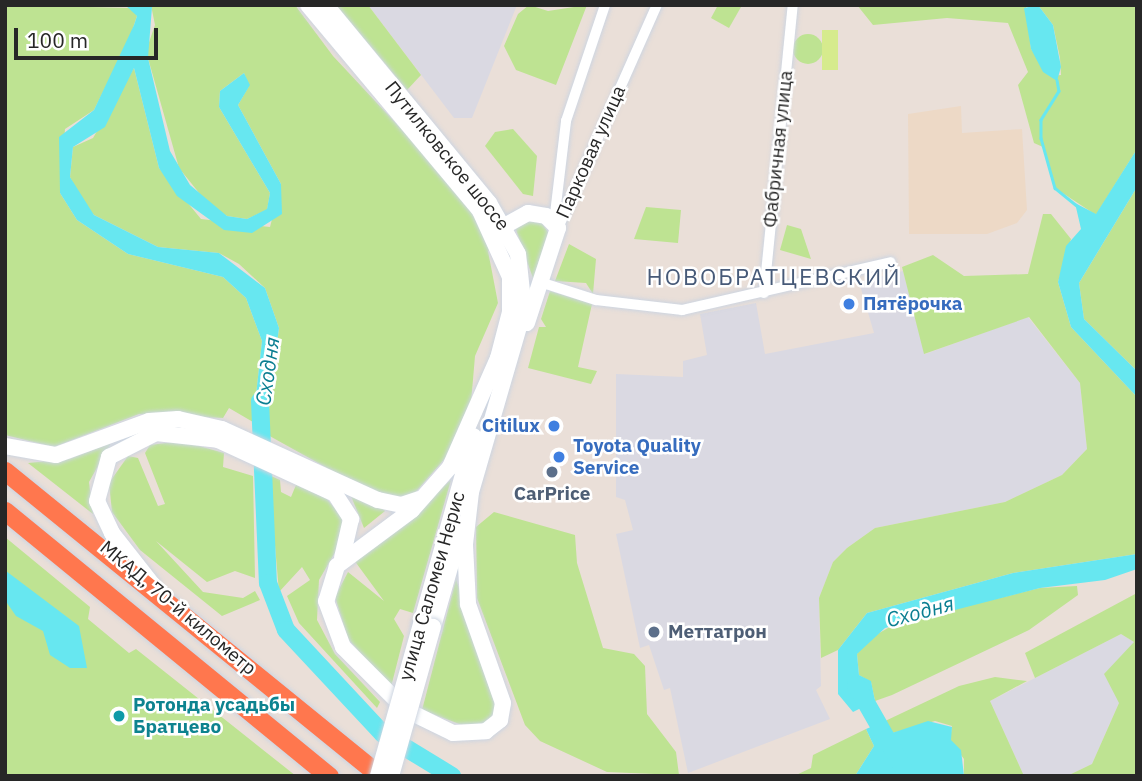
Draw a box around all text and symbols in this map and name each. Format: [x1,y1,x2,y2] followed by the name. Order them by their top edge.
[18,14,161,58] scale bar
[27,26,88,54] text: 100 m
[758,69,798,229] street label: Фабричная улица
[380,77,514,235] street label: Путилковское шоссе
[551,82,631,222] street label: Парковая улица
[648,262,900,290] district label: НОВОБРАТЦЕВСКИЙ
[863,293,963,315] place label: Пятёрочка
[841,296,857,312] marker: Пятёрочка
[250,335,284,407] water label: Сходня
[482,415,540,437] place label: Citilux
[546,418,562,434] marker: Citilux
[573,435,701,479] place label: Toyota Quality Service
[551,449,567,465] marker: Toyota Quality Service
[544,464,560,480] marker: CarPrice
[514,483,590,505] place label: CarPrice
[394,489,470,683] street label: улица Саломеи Нерис
[95,536,261,680] street label: МКАД, 70-й километр
[884,590,956,632] water label: Сходня
[668,621,767,643] place label: Меттатрон
[646,624,662,640] marker: Меттатрон
[133,694,295,738] place label: Ротонда усадьбы Братцево
[111,708,127,724] marker: Ротонда усадьбы Братцево

